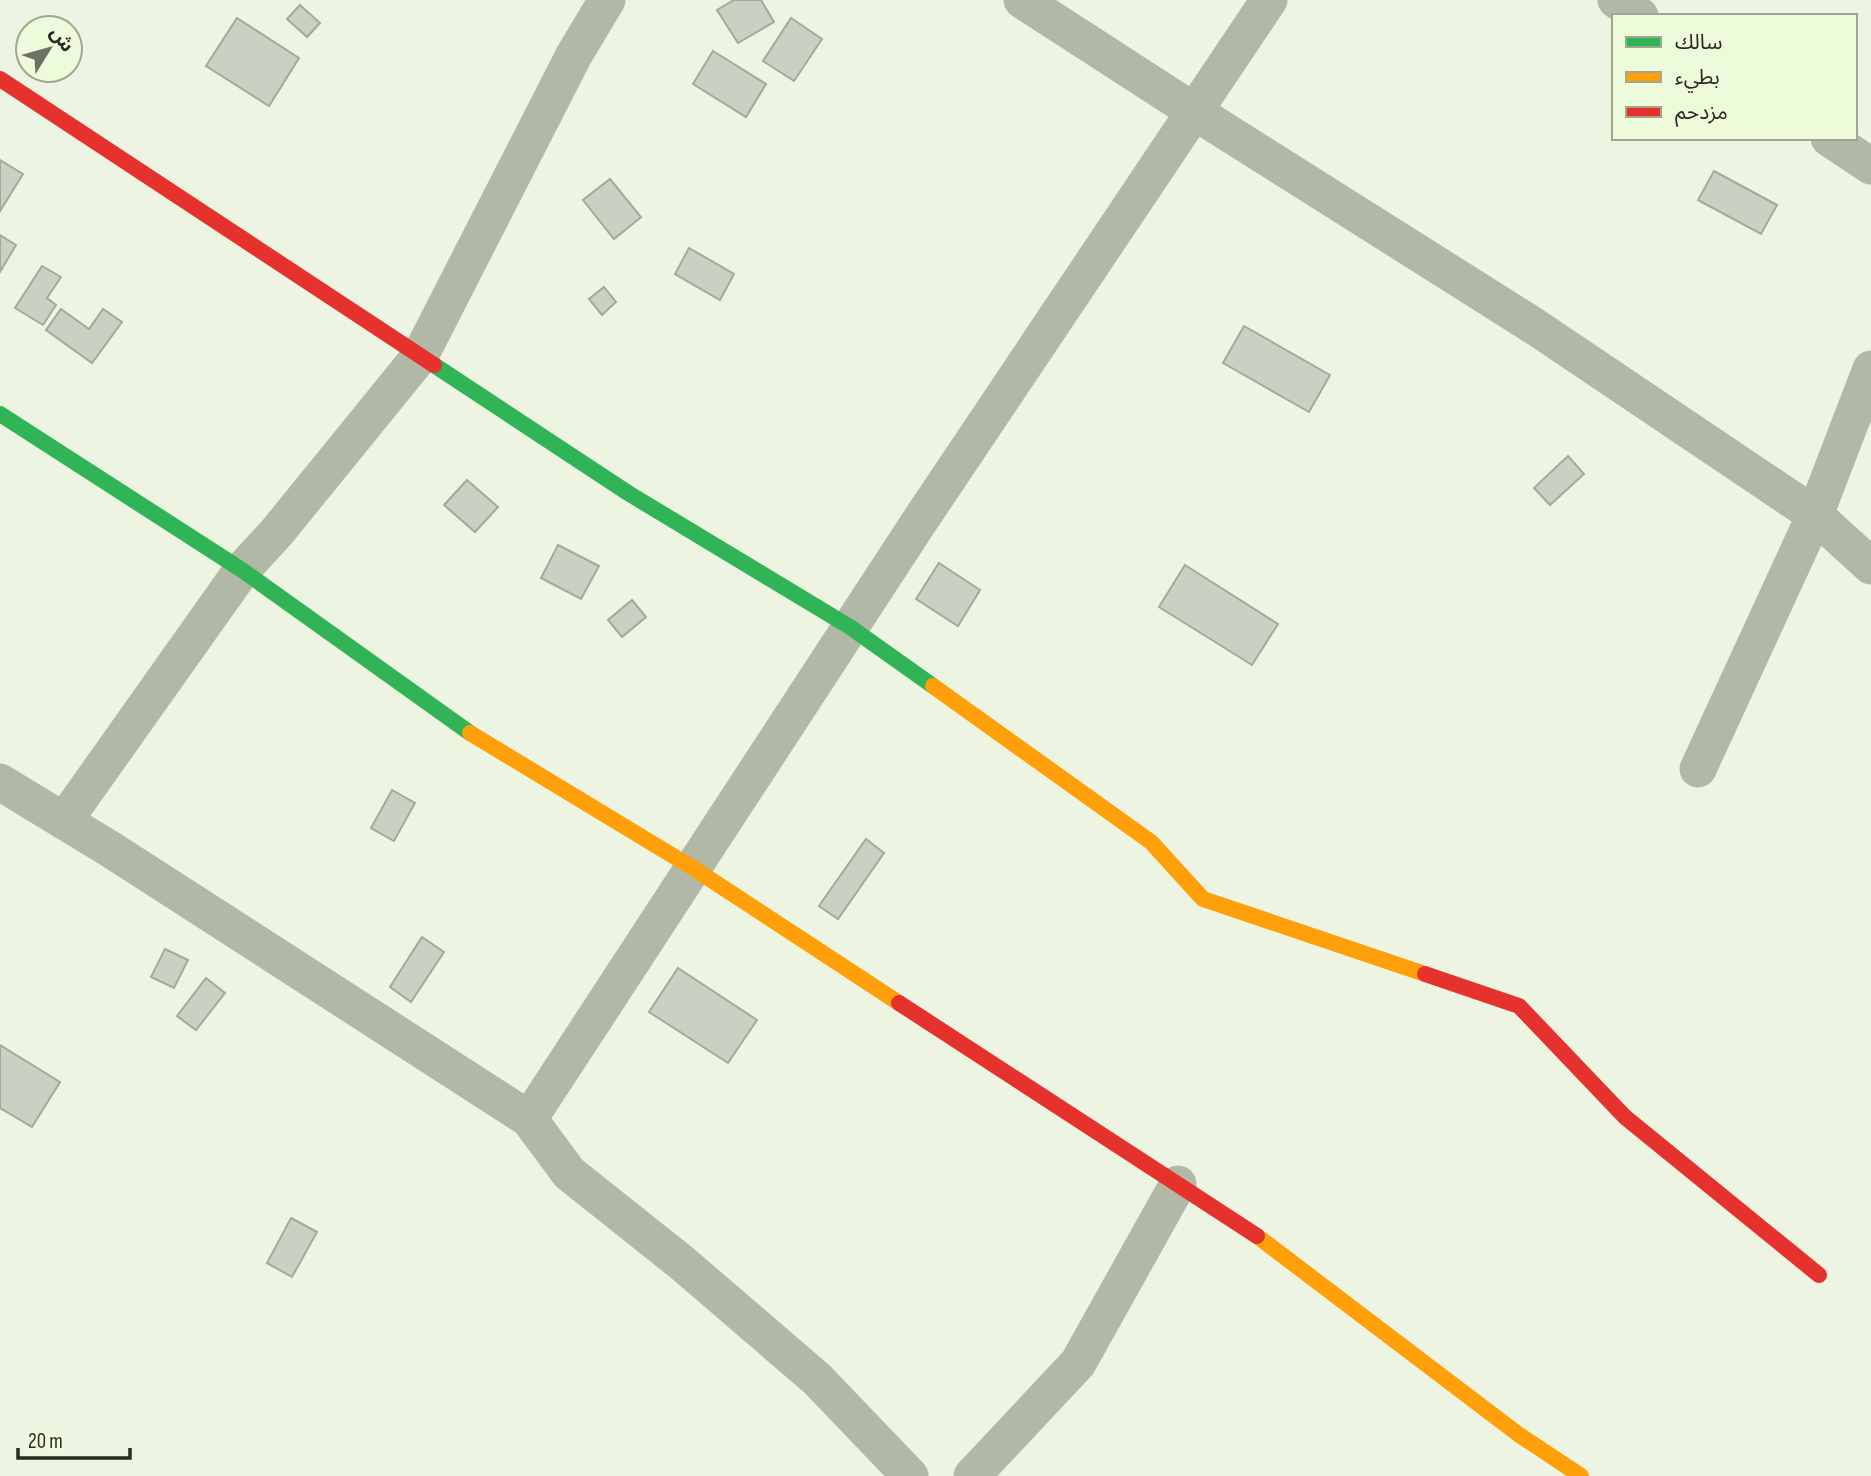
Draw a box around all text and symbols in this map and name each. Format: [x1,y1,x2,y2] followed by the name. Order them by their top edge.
[14,14,84,84] north arrow
[1612,14,1857,140] legend
[44,22,78,57] text: ش
[1675,30,1722,55] text: سالك
[1675,65,1720,93] text: بطيء
[1675,100,1728,127] text: مزدحم
[18,1416,130,1460] scale bar
[28,1429,63,1454] text: 20 m

